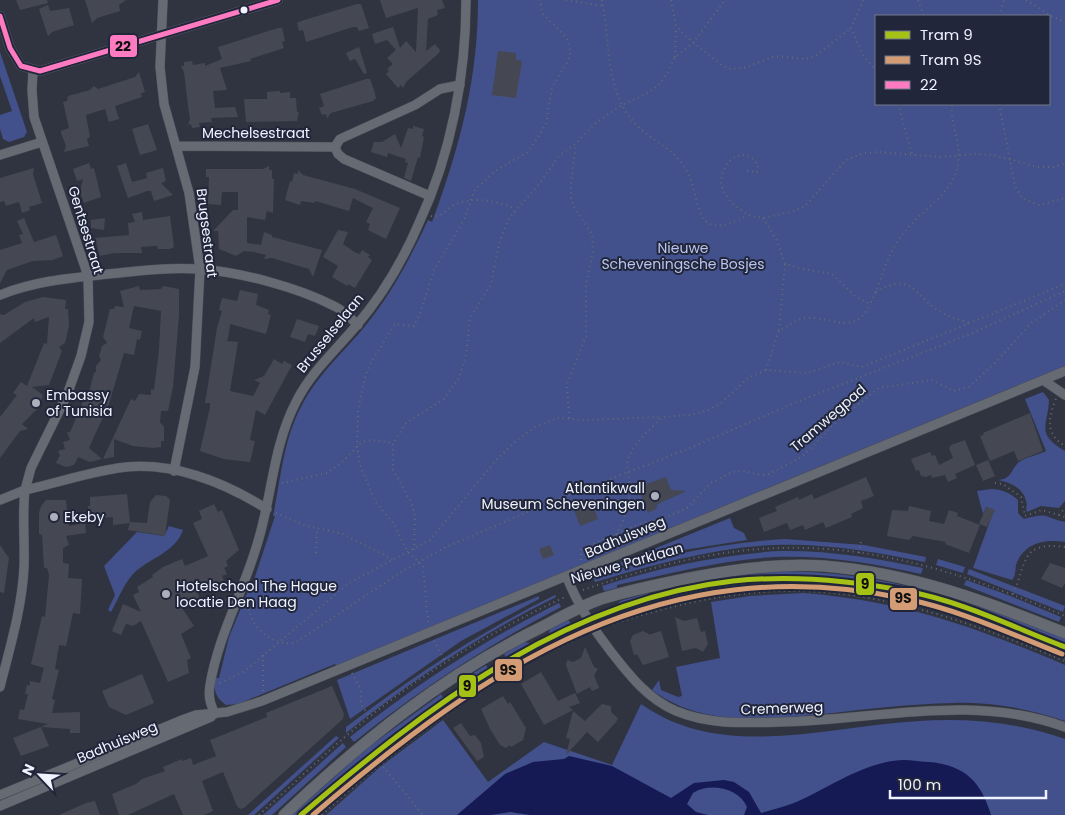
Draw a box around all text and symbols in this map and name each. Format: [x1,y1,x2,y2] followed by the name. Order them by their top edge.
[239,5,249,15] unlabelled marker
[875,15,1050,105] legend
[920,24,973,45] text: Tram 9
[109,34,138,58] line badge: 22
[115,36,131,56] text: 22
[920,49,982,70] text: Tram 9S
[920,74,937,95] text: 22
[202,123,310,143] street label: Mechelsestraat
[63,183,109,277] street label: Gentsestraat
[192,187,222,279] street label: Brugsestraat
[601,238,765,274] park label: Nieuwe Scheveningsche Bosjes
[292,289,368,377] street label: Brusselselaan
[786,379,870,457] street label: Tramwegpad
[46,385,112,421] place label: Embassy of Tunisia
[30,397,42,409] marker: Embassy of Tunisia
[482,478,645,514] place label: Atlantikwall Museum Scheveningen
[649,490,661,502] marker: Atlantikwall Museum Scheveningen
[64,507,105,527] place label: Ekeby
[48,511,60,523] marker: Ekeby
[582,511,668,563] street label: Badhuisweg
[568,537,686,589] street label: Nieuwe Parklaan
[855,572,875,596] line badge: 9
[861,574,869,594] text: 9
[176,576,337,612] place label: Hotelschool The Hague locatie Den Haag
[889,587,918,611] line badge: 9S
[160,588,172,600] marker: Hotelschool The Hague locatie Den Haag
[894,588,912,608] text: 9S
[494,658,523,682] line badge: 9S
[499,660,517,680] text: 9S
[458,674,477,698] line badge: 9
[463,676,471,696] text: 9
[740,697,824,719] street label: Cremerweg
[74,716,160,768] street label: Badhuisweg
[15,750,65,800] north arrow
[17,761,40,779] text: N
[890,768,1046,800] scale bar
[898,774,941,795] text: 100 m

